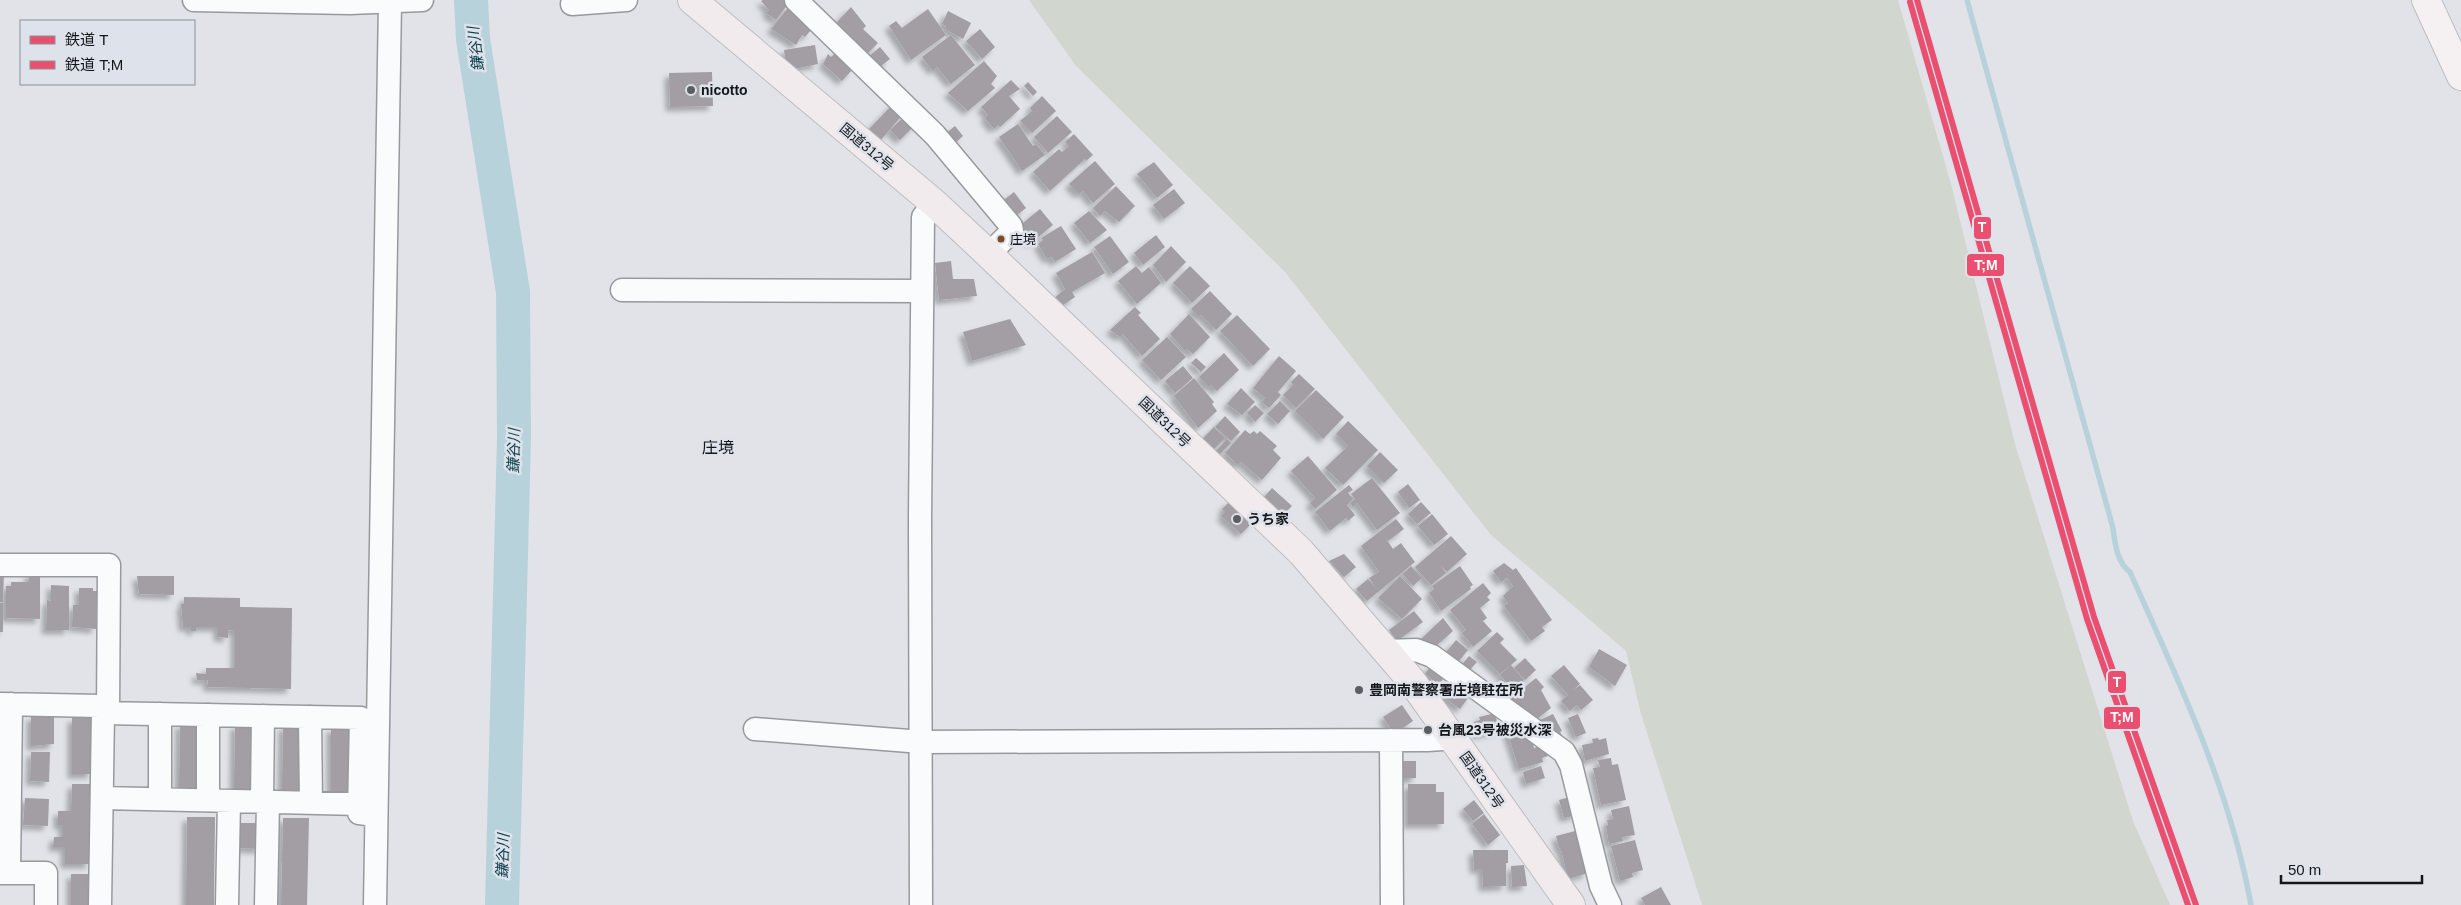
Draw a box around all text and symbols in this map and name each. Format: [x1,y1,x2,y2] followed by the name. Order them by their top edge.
[20,20,195,85] legend
[464,24,487,72] water label: 鎌谷川
[65,31,108,48] text: 鉄道 T
[65,56,123,73] text: 鉄道 T;M
[701,82,748,98] place label: nicotto
[685,84,697,96] marker: nicotto
[837,120,897,174] street label: 国道312号
[1973,216,1992,240] line badge: T
[1978,219,1987,235] text: T
[1010,232,1036,247] place label: 庄境
[996,234,1006,244] marker: 庄境
[1966,253,2005,277] line badge: T;M
[1974,257,1998,273] text: T;M
[1136,394,1194,450] street label: 国道312号
[505,426,522,474] water label: 鎌谷川
[702,439,734,456] district label: 庄境
[1247,511,1289,527] place label: うち家
[1231,513,1243,525] marker: うち家
[2107,670,2127,694] line badge: T
[2113,674,2122,690] text: T
[1369,682,1523,698] place label: 豊岡南警察署庄境駐在所
[1353,684,1365,696] marker: 豊岡南警察署庄境駐在所
[2103,706,2141,730] line badge: T;M
[2110,709,2134,725] text: T;M
[1438,722,1552,738] place label: 台風23号被災水深
[1422,724,1434,736] marker: 台風23号被災水深
[1457,749,1507,811] street label: 国道312号
[493,831,512,879] water label: 鎌谷川
[2281,852,2422,884] scale bar
[2288,861,2321,878] text: 50 m

